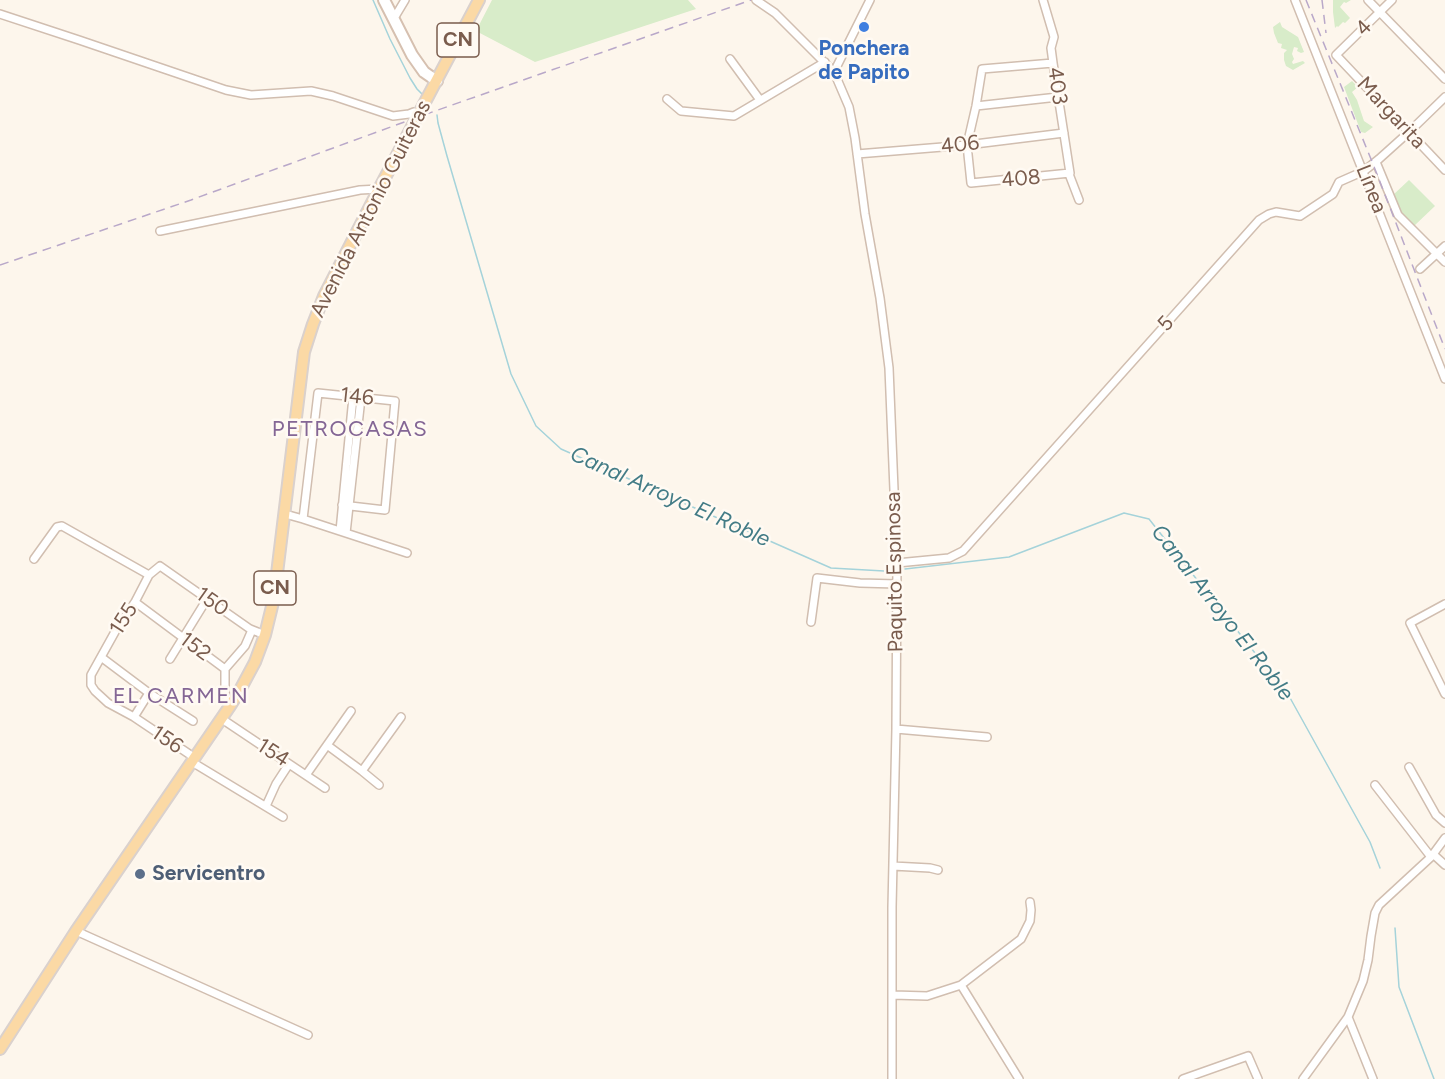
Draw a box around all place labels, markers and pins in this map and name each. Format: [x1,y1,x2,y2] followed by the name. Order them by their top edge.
[857,20,871,34] marker: Ponchera de Papito
[818,36,910,86] place label: Ponchera de Papito
[152,861,265,887] place label: Servicentro
[133,867,147,881] marker: Servicentro

